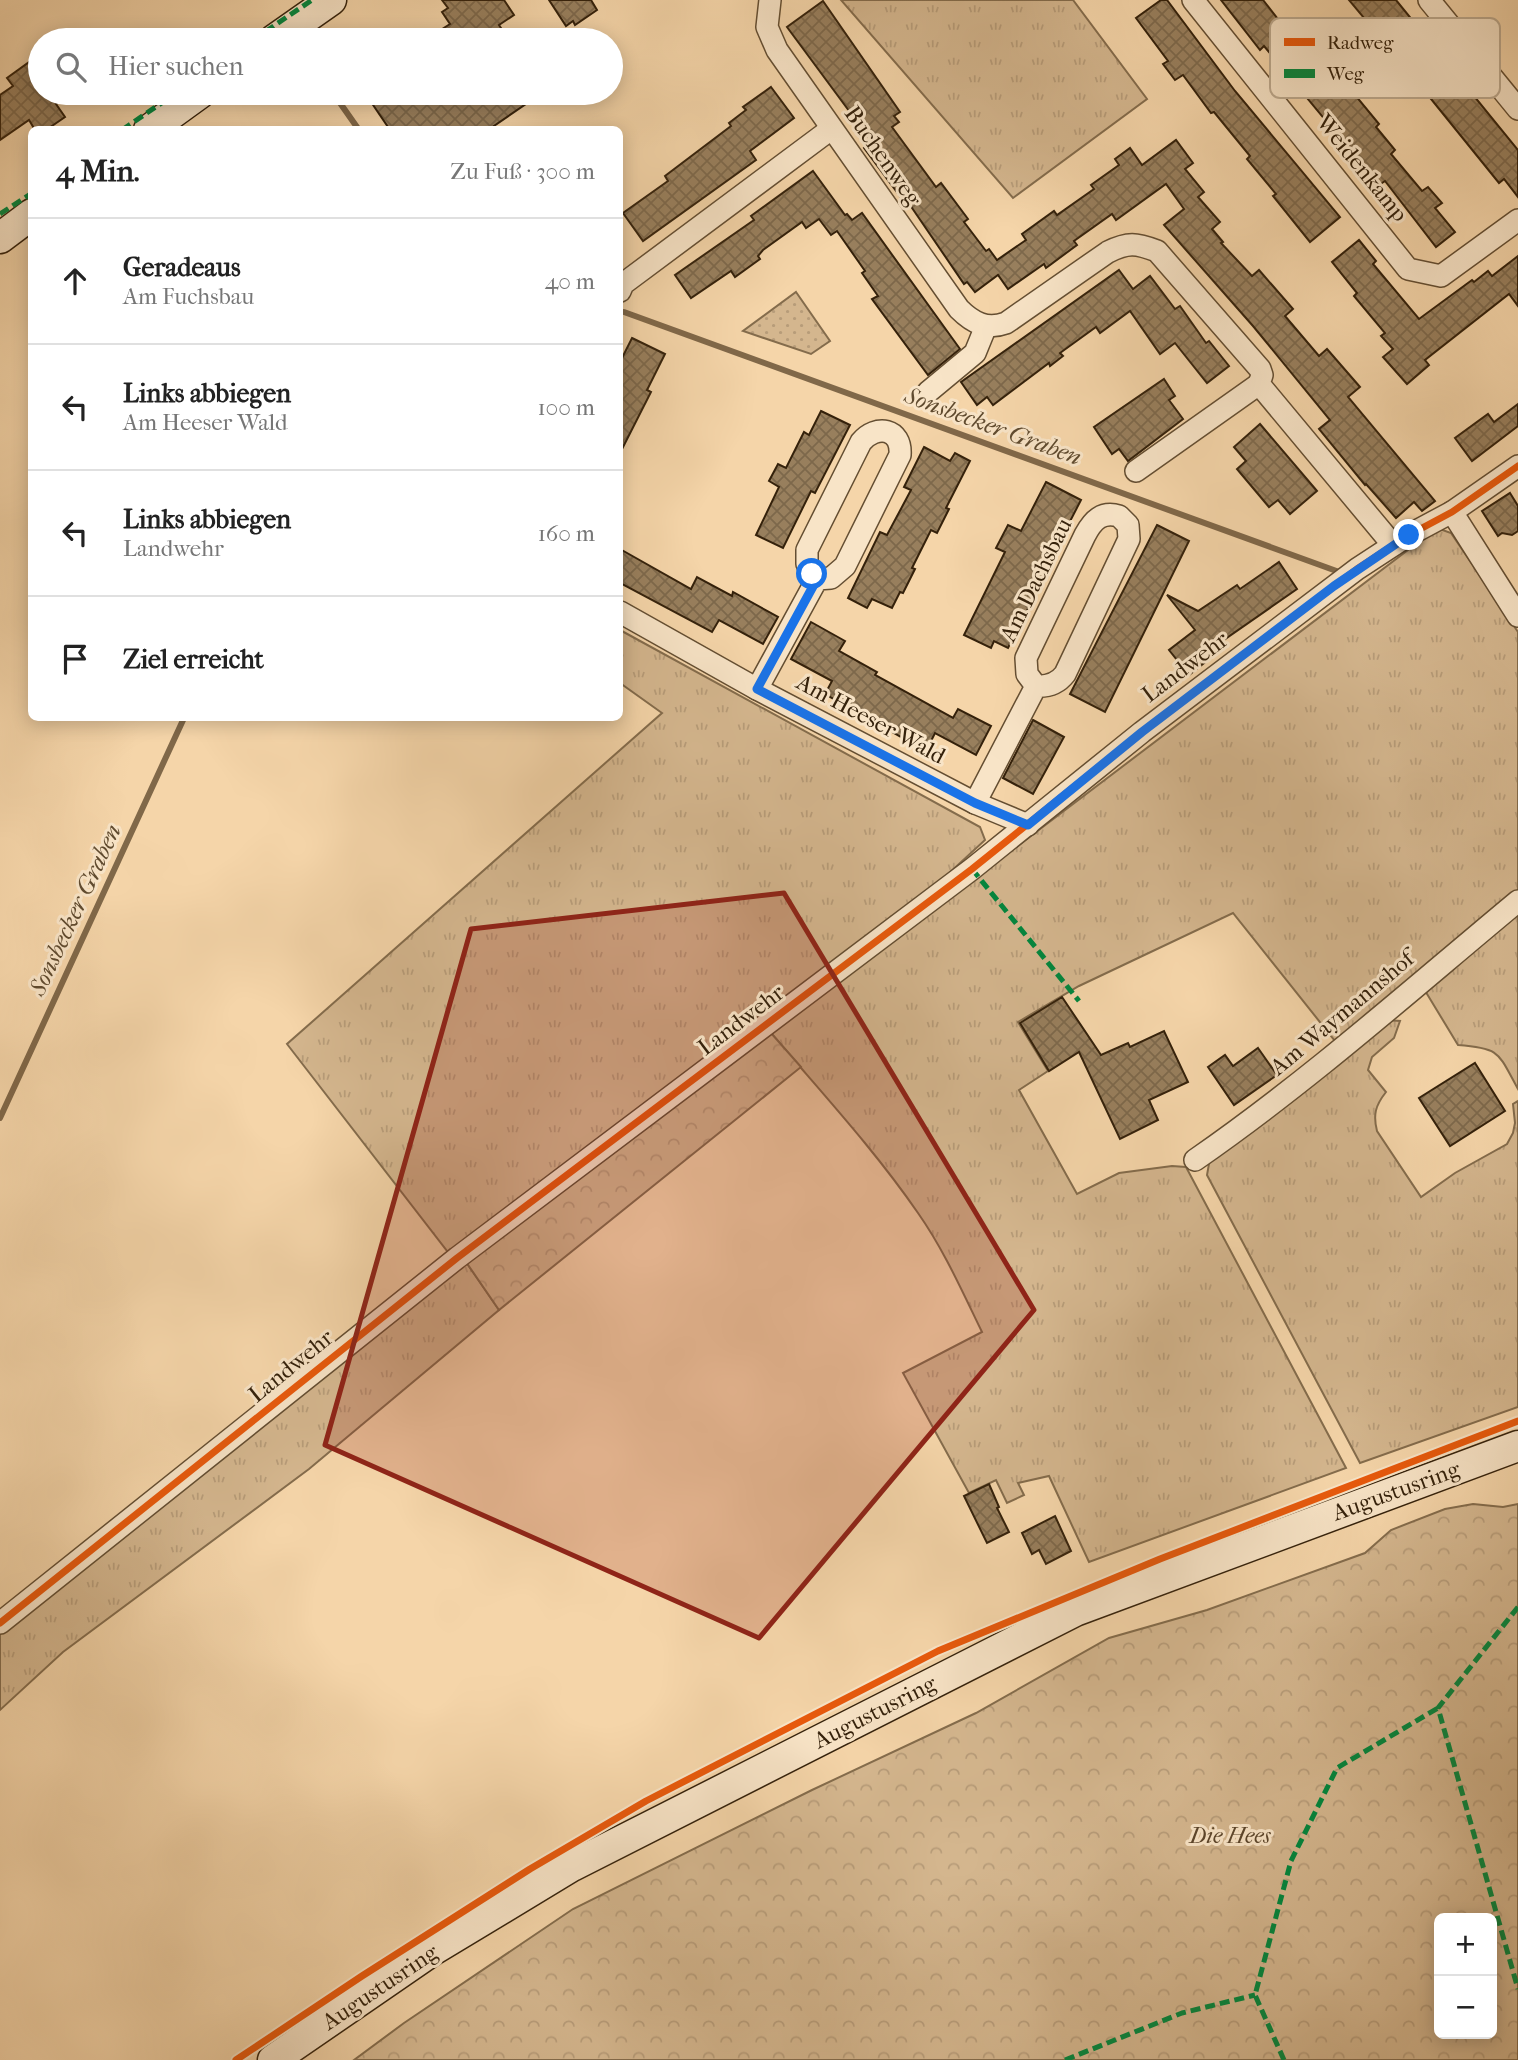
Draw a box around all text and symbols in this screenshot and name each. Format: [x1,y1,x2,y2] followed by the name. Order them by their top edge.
[1270,18,1500,98] legend
[28,28,623,105] search box
[1327,32,1394,54] text: Radweg
[52,48,90,86] icon: search
[108,51,244,82] text: Hier suchen
[1326,63,1365,85] text: Weg
[839,101,928,212] street label: Buchenweg
[1310,108,1414,227] street label: Weidenkamp
[56,154,140,189] text: 4 Min.
[450,158,595,185] text: Zu Fuß · 300 m
[123,252,241,283] text: Geradeaus
[56,262,94,300] icon: ahead
[545,268,595,295] text: 40 m
[123,283,254,310] text: Am Fuchsbau
[123,378,291,409] text: Links abbiegen
[900,381,1085,471] water label: Sonsbecker Graben
[56,388,94,426] icon: left
[537,394,595,421] text: 100 m
[123,409,288,436] text: Am Heeser Wald
[123,504,291,535] text: Links abbiegen
[56,514,94,552] icon: left
[994,514,1078,647] street label: Am Dachsbau
[1393,519,1424,550] route end
[538,520,595,547] text: 160 m
[123,535,224,562] text: Landwehr
[796,558,827,589] route start
[1137,626,1234,708] street label: Landwehr
[56,640,94,678] icon: arrive
[123,644,264,675] text: Ziel erreicht
[791,668,950,770] street label: Am Heeser Wald
[23,820,127,1001] water label: Sonsbecker Graben
[1264,942,1423,1082] street label: Am Waymannshof
[693,979,790,1061] street label: Landwehr
[243,1324,339,1408] street label: Landwehr
[1328,1455,1464,1527] street label: Augustusring
[808,1669,941,1755] street label: Augustusring
[1188,1822,1271,1849] park label: Die Hees
[1434,1913,1497,2039] map controls
[1434,1913,1497,1976] button: +
[316,1938,444,2036] street label: Augustusring
[1434,1976,1497,2039] button: −

